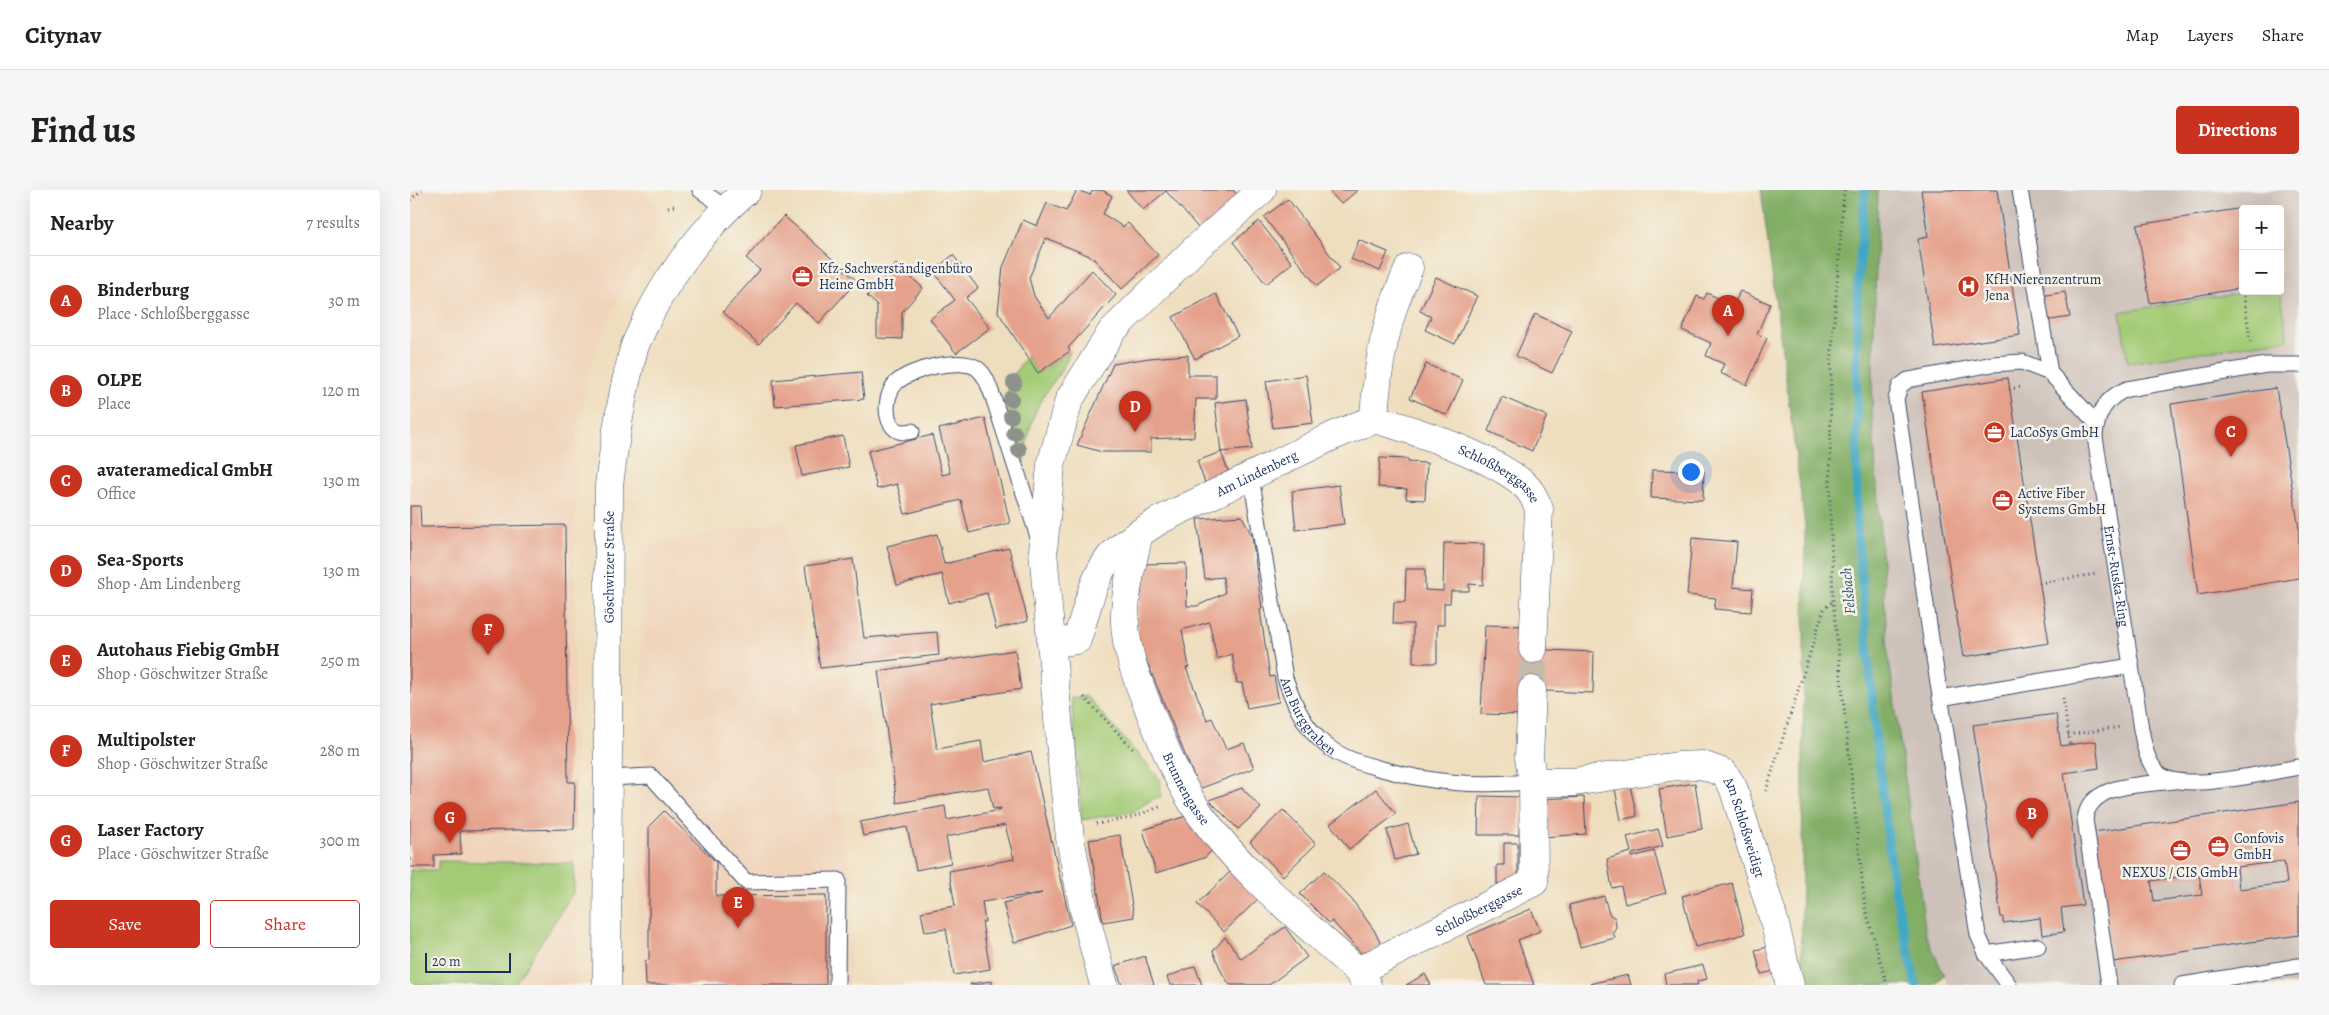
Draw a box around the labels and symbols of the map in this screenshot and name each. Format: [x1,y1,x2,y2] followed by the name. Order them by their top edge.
[819,259,972,294] place label: Kfz-Sachverständigenbüro Heine GmbH
[791,264,815,288] office icon: Kfz-Sachverständigenbüro Heine GmbH
[1985,270,2102,305] place label: KfH Nierenzentrum Jena
[1957,275,1981,299] hospital icon: KfH Nierenzentrum Jena
[1712,295,1744,336] pin: A
[1119,391,1151,432] pin: D
[2215,416,2247,457] pin: C
[1982,420,2006,444] office icon: LaCoSys GmbH
[2010,423,2099,442] place label: LaCoSys GmbH
[1455,440,1544,506] street label: Schloßberggasse
[1212,446,1301,502] street label: Am Lindenberg
[1678,459,1704,485] your location
[2017,484,2106,519] place label: Active Fiber Systems GmbH
[1990,489,2014,513] office icon: Active Fiber Systems GmbH
[599,511,619,623] street label: Göschwitzer Straße
[2099,524,2134,628] street label: Ernst-Ruska-Ring
[1836,567,1860,615] water label: Felsbach
[472,614,504,655] pin: F
[1275,674,1340,760] street label: Am Burggraben
[1158,749,1214,829] street label: Brunnengasse
[1718,772,1769,880] street label: Am Schloßweidigt
[2016,798,2048,839] pin: B
[434,802,466,843] pin: G
[2234,829,2284,864] place label: Confovis GmbH
[2206,834,2230,858] office icon: Confovis GmbH
[2168,838,2192,862] office icon: NEXUS / CIS GmbH
[2122,863,2238,882] place label: NEXUS / CIS GmbH
[1432,880,1526,941] street label: Schloßberggasse
[722,887,754,928] pin: E
[425,950,511,973] scale bar

